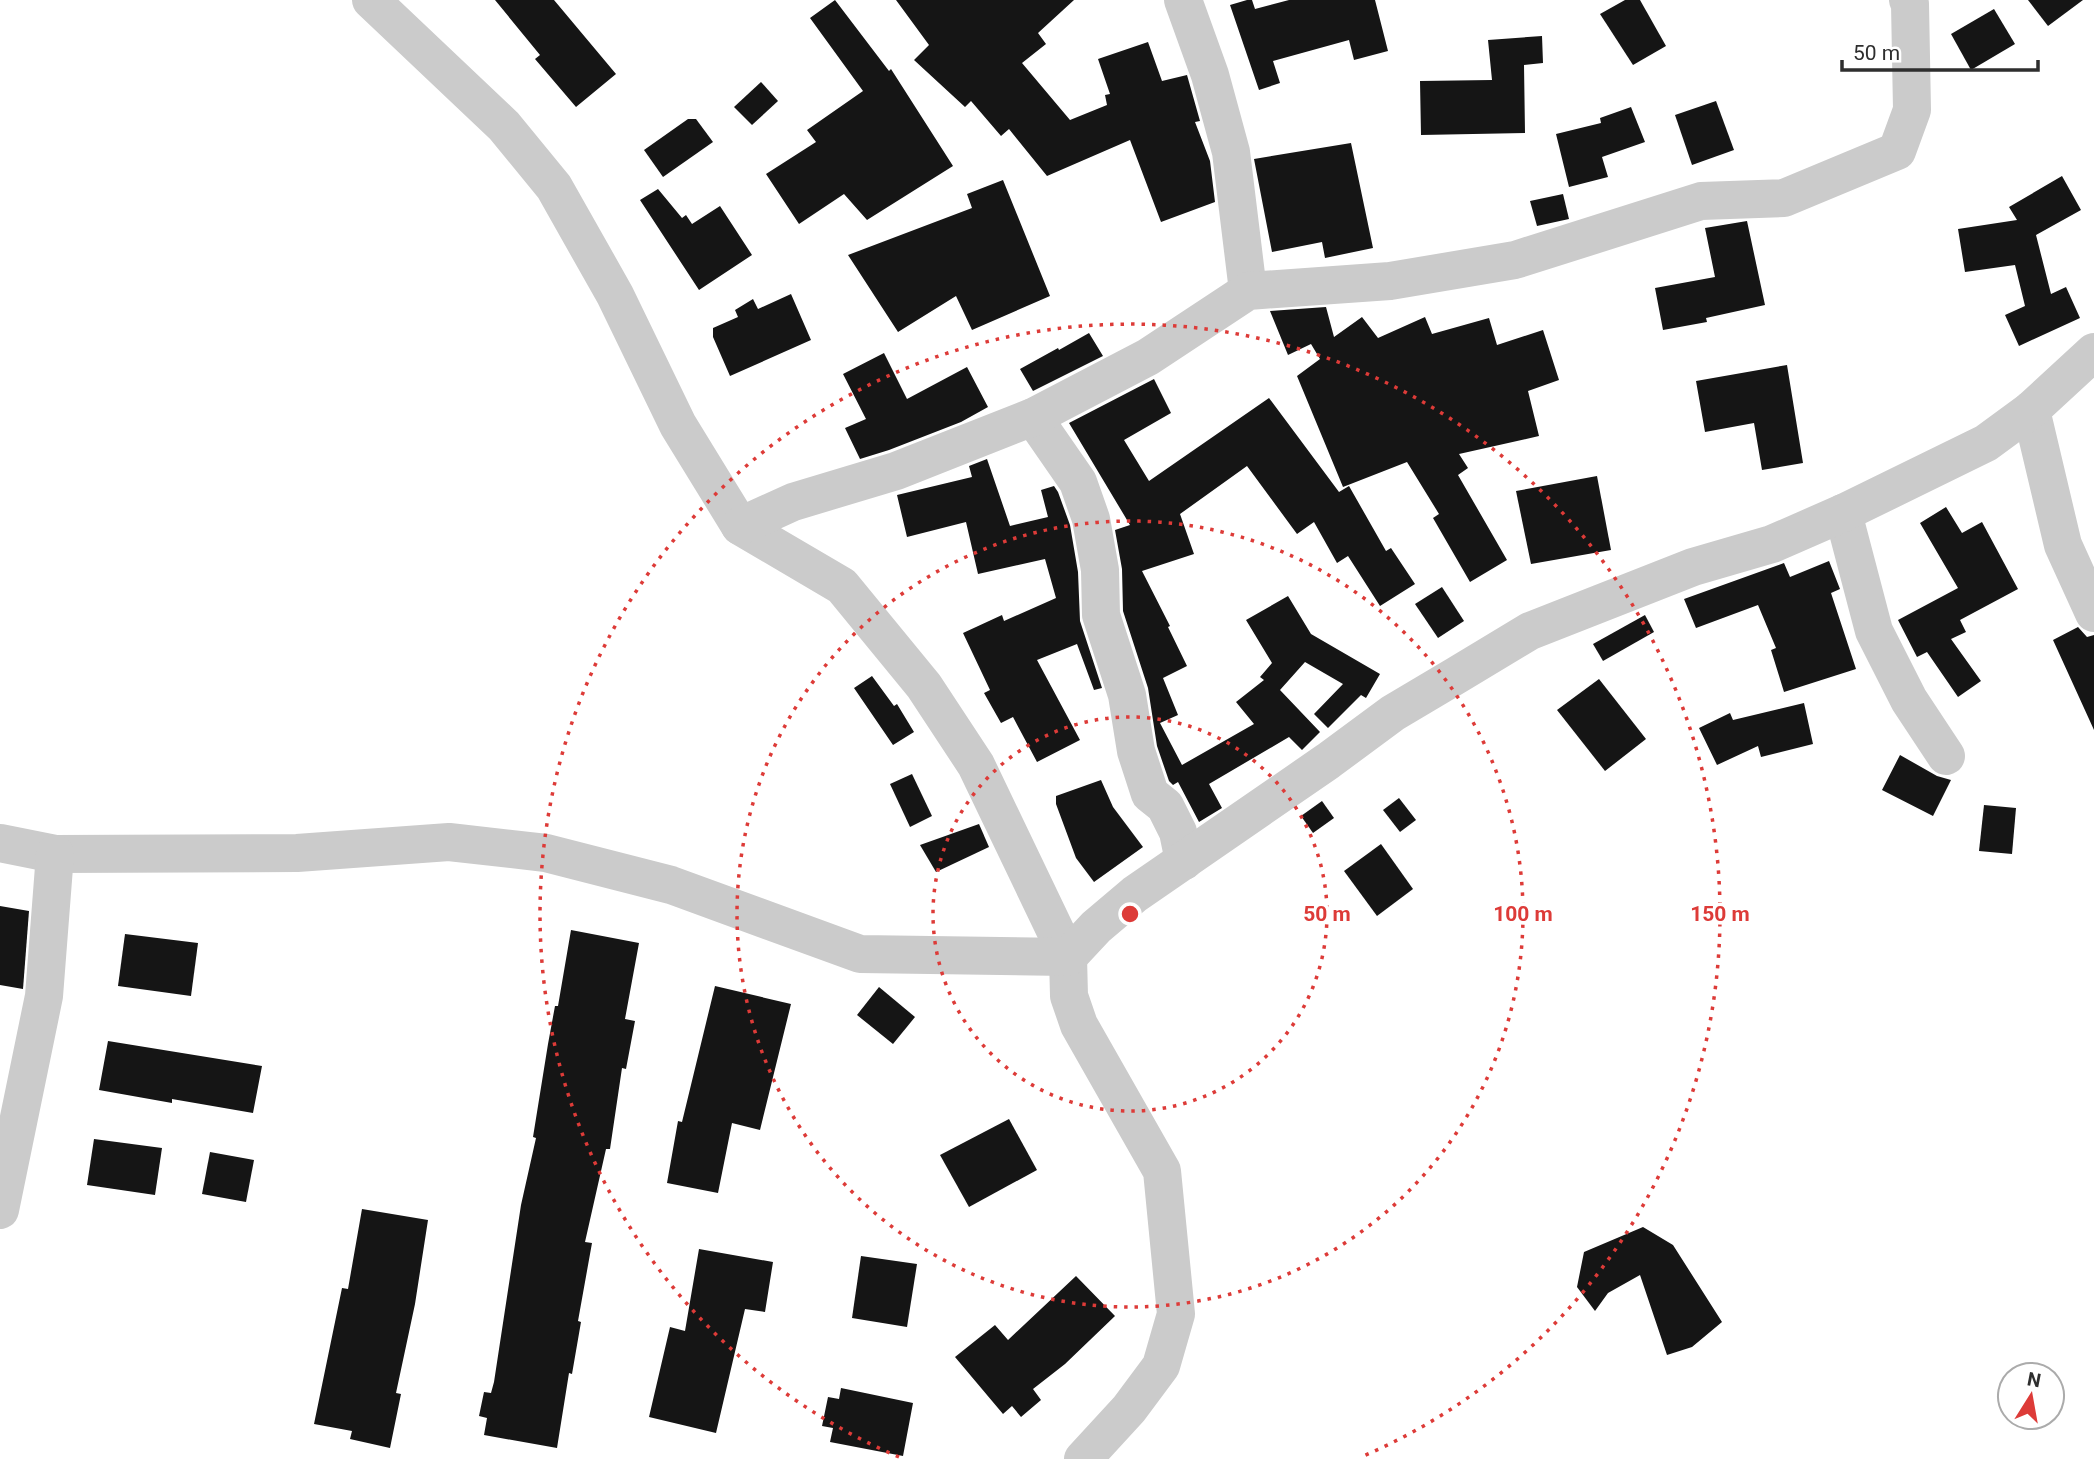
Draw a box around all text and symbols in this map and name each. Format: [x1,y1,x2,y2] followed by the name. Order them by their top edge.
[1842,28,2038,72] scale bar
[1853,41,1900,65] text: 50 m
[1118,902,1142,926] centre of rings
[1303,902,1351,926] text: 50 m
[1493,902,1553,926] text: 100 m
[1690,902,1750,926] text: 150 m
[1996,1361,2066,1431] north arrow
[2025,1367,2043,1392] text: N

